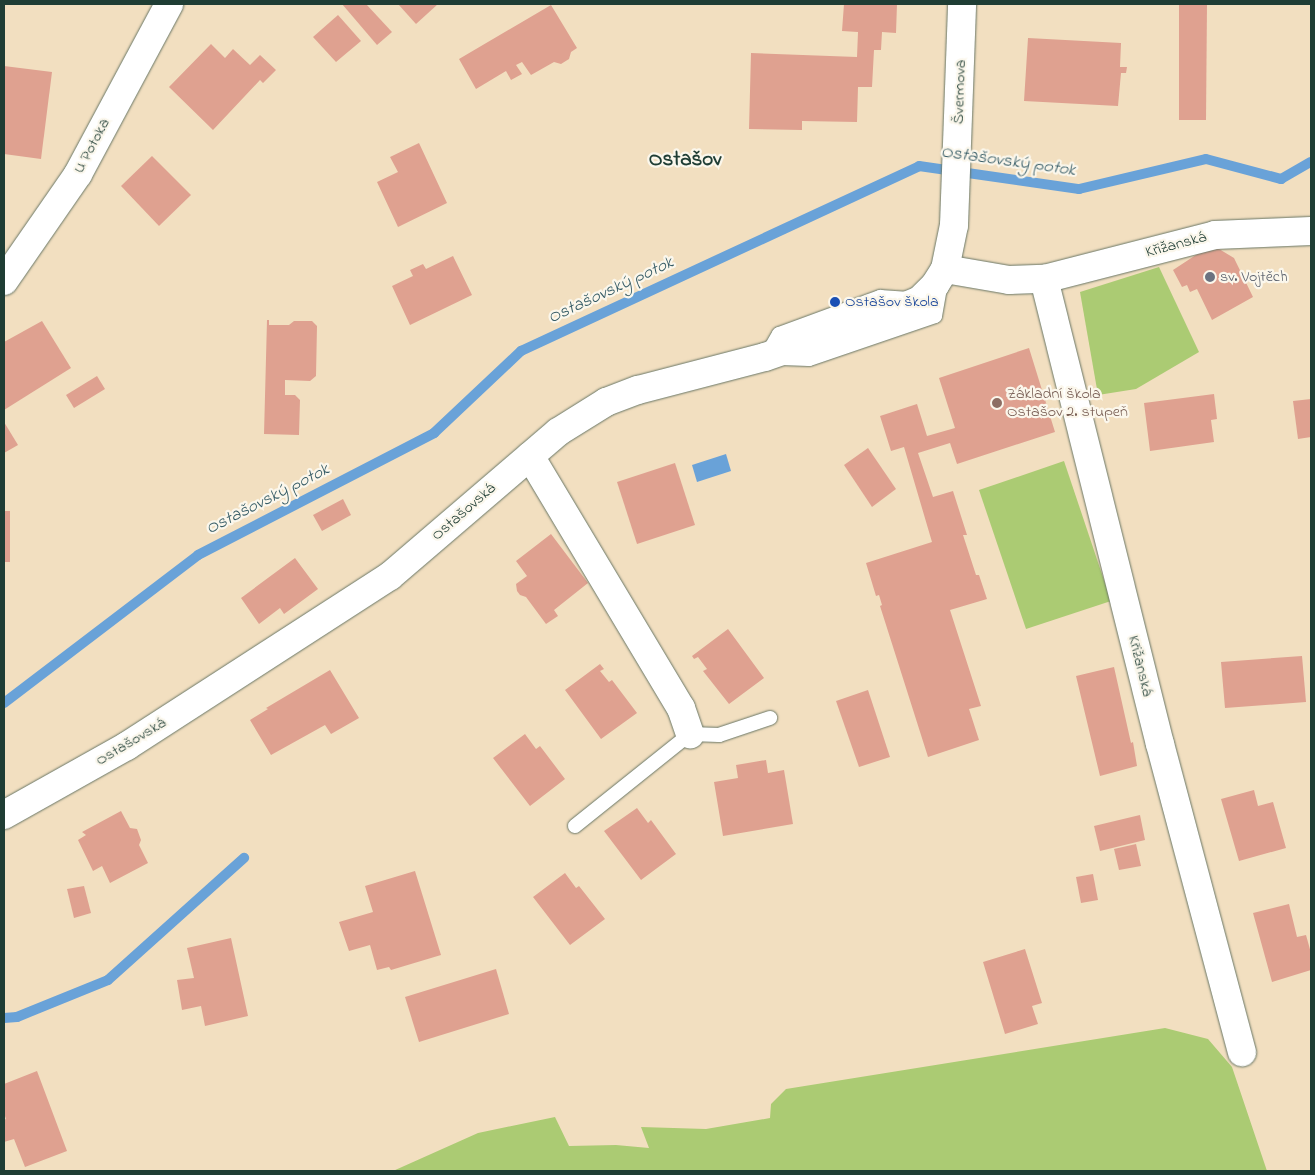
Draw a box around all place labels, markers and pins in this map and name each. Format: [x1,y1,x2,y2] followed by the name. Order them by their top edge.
[1220,267,1288,287] place label: sv. Vojtěch
[1204,271,1216,283] marker: sv. Vojtěch
[845,292,939,312] place label: Ostašov škola
[829,296,841,308] marker: Ostašov škola
[1007,384,1128,422] place label: Základní škola Ostašov 2. stupeň
[991,397,1003,409] marker: Základní škola Ostašov 2. stupeň

